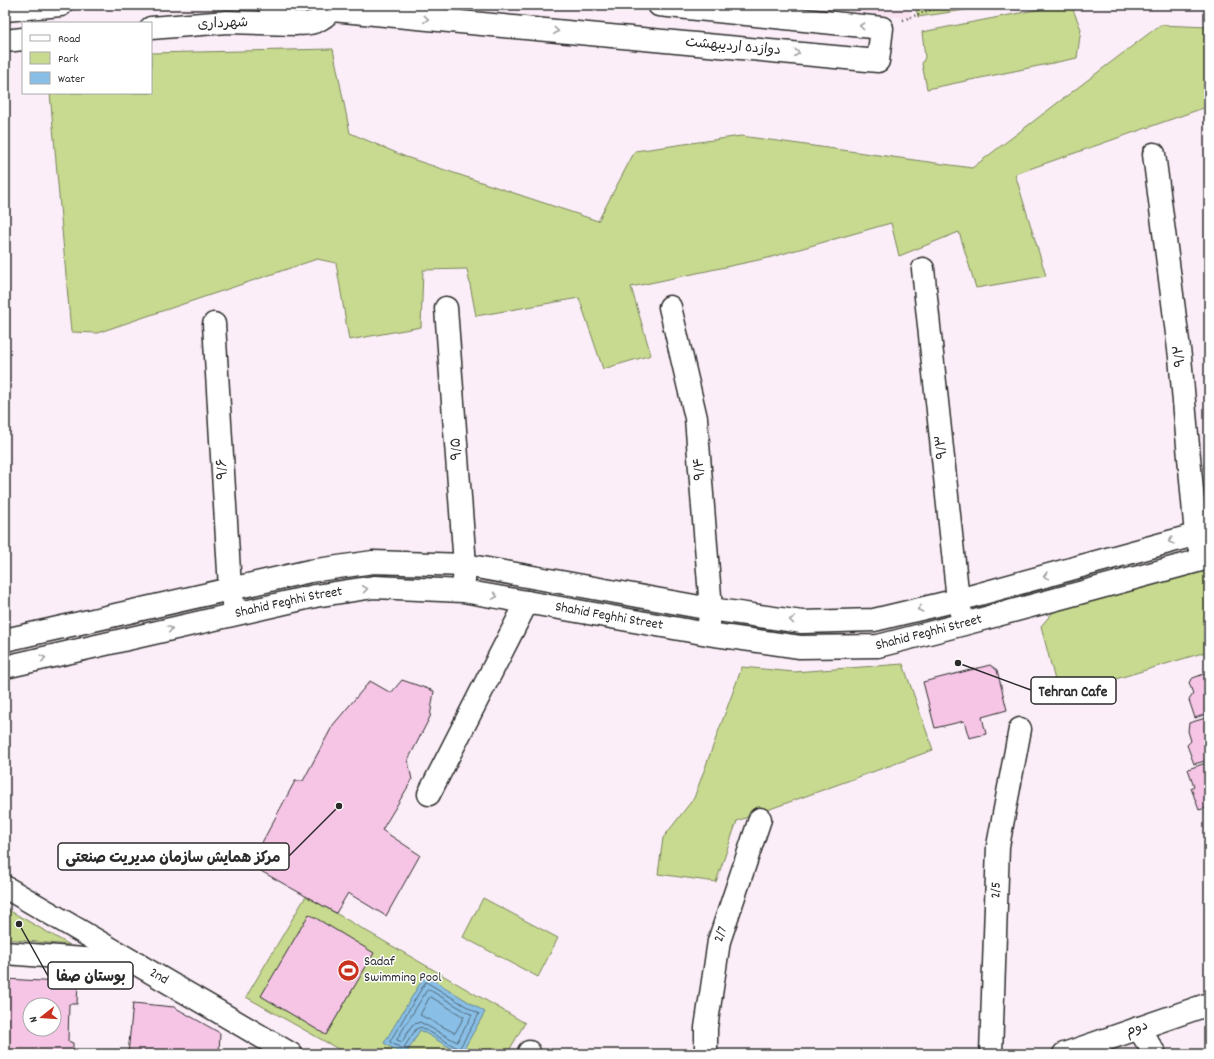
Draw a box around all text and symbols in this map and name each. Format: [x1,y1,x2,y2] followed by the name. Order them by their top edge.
[197,13,249,35] street label: شهرداری
[423,14,429,23] one-way arrow
[22,22,152,94] legend
[859,22,865,31] one-way arrow
[553,26,559,35] one-way arrow
[58,31,80,48] text: Road
[684,33,782,61] street label: دوازده اردیبهشت
[793,49,800,58] one-way arrow
[58,51,79,68] text: Park
[58,71,85,88] text: Water
[1169,344,1191,368] street label: ۹/۲
[931,434,953,460] street label: ۹/۳
[446,437,468,461] street label: ۹/۵
[689,457,711,481] street label: ۹/۴
[212,458,234,480] street label: ۹/۶
[1168,537,1175,545] one-way arrow
[1043,571,1049,579] one-way arrow
[233,582,344,624] street label: Shahid Feghhi Street
[362,585,369,594] one-way arrow
[492,592,498,600] one-way arrow
[553,597,664,636] street label: Shahid Feghhi Street
[917,605,924,613] one-way arrow
[874,610,984,656] street label: Shahid Feghhi Street
[789,616,795,625] one-way arrow
[166,625,173,633] one-way arrow
[39,654,46,663] one-way arrow
[1031,677,1116,704] callout: Tehran Cafe
[1039,682,1108,704] text: Tehran Cafe
[58,843,289,870] callout: مرکز همایش سازمان مدیریت صنعتی
[65,848,281,870] text: مرکز همایش سازمان مدیریت صنعتی
[986,881,1007,899] street label: 2/5
[709,924,733,945] street label: 2/7
[364,952,442,988] place label: Sadaf Swimming Pool
[335,957,361,983] sports icon: Sadaf Swimming Pool
[48,962,133,989] callout: بوستان صفا
[145,963,172,990] street label: 2nd
[56,967,126,989] text: بوستان صفا
[22,997,62,1037] north arrow
[26,1014,43,1024] text: N
[1123,1016,1151,1042] street label: دوم

